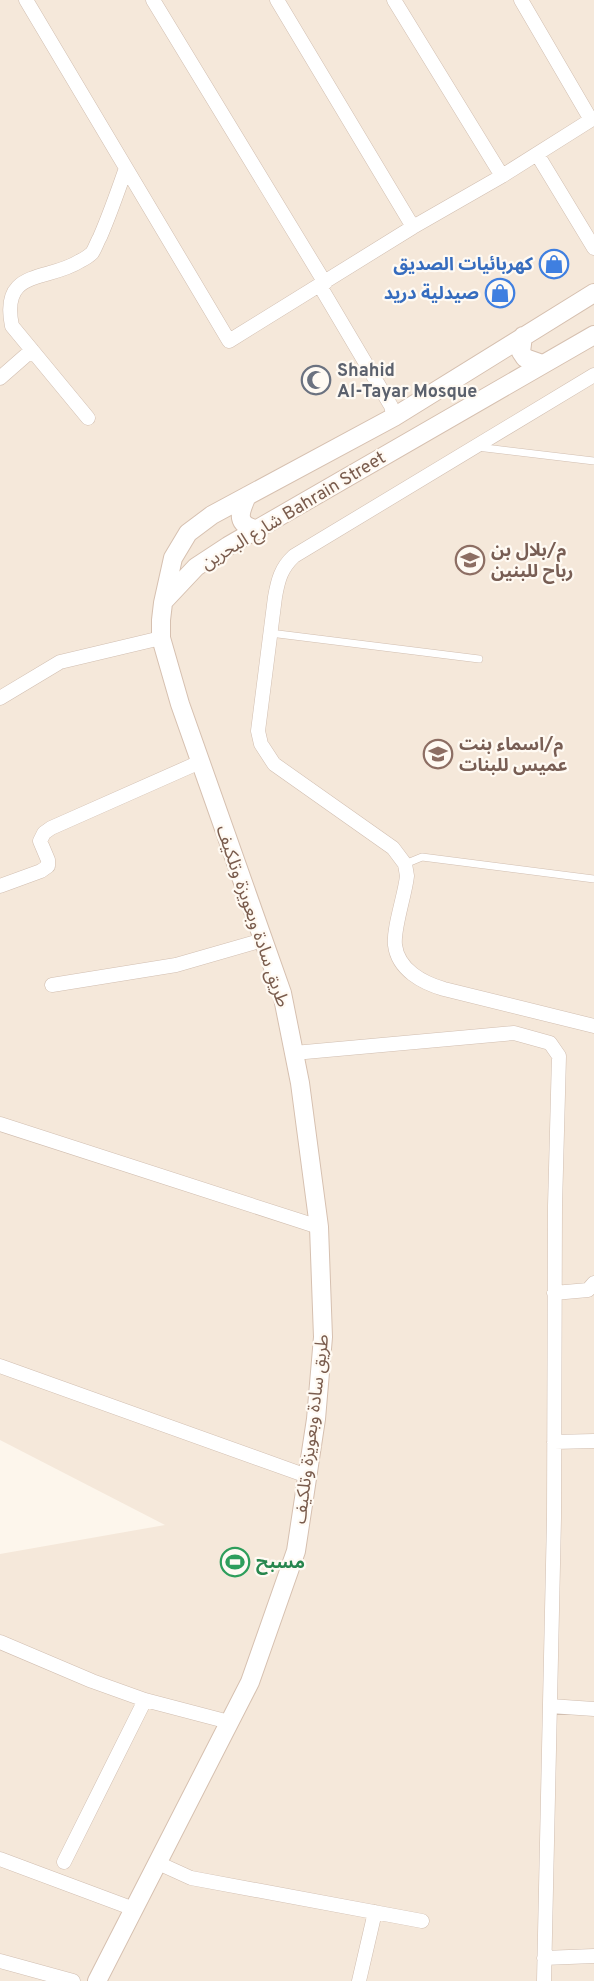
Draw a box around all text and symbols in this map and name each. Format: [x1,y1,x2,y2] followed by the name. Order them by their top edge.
[538,248,570,280] shop icon: كهربائيات الصديق
[393,254,534,277] place label: كهربائيات الصديق
[484,277,516,309] shop icon: صيدلية دريد
[384,283,479,306] place label: صيدلية دريد
[337,360,477,404] place label: Shahid Al-Tayar Mosque
[300,364,332,396] mosque icon: Shahid Al-Tayar Mosque
[197,447,391,577] street label: شارع البحرين Bahrain Street
[491,540,573,584] place label: م/بلال بن رباح للبنين
[454,544,486,576] school or university icon: م/بلال بن رباح للبنين
[459,734,568,778] place label: م/اسماء بنت عميس للبنات
[422,738,454,770] school or university icon: م/اسماء بنت عميس للبنات
[210,822,294,1010] street label: طريق سادة وبعويزة وتلكيف
[289,1333,336,1525] street label: طريق سادة وبعويزة وتلكيف
[219,1546,251,1578] sports icon: مسبح
[256,1552,305,1575] place label: مسبح

